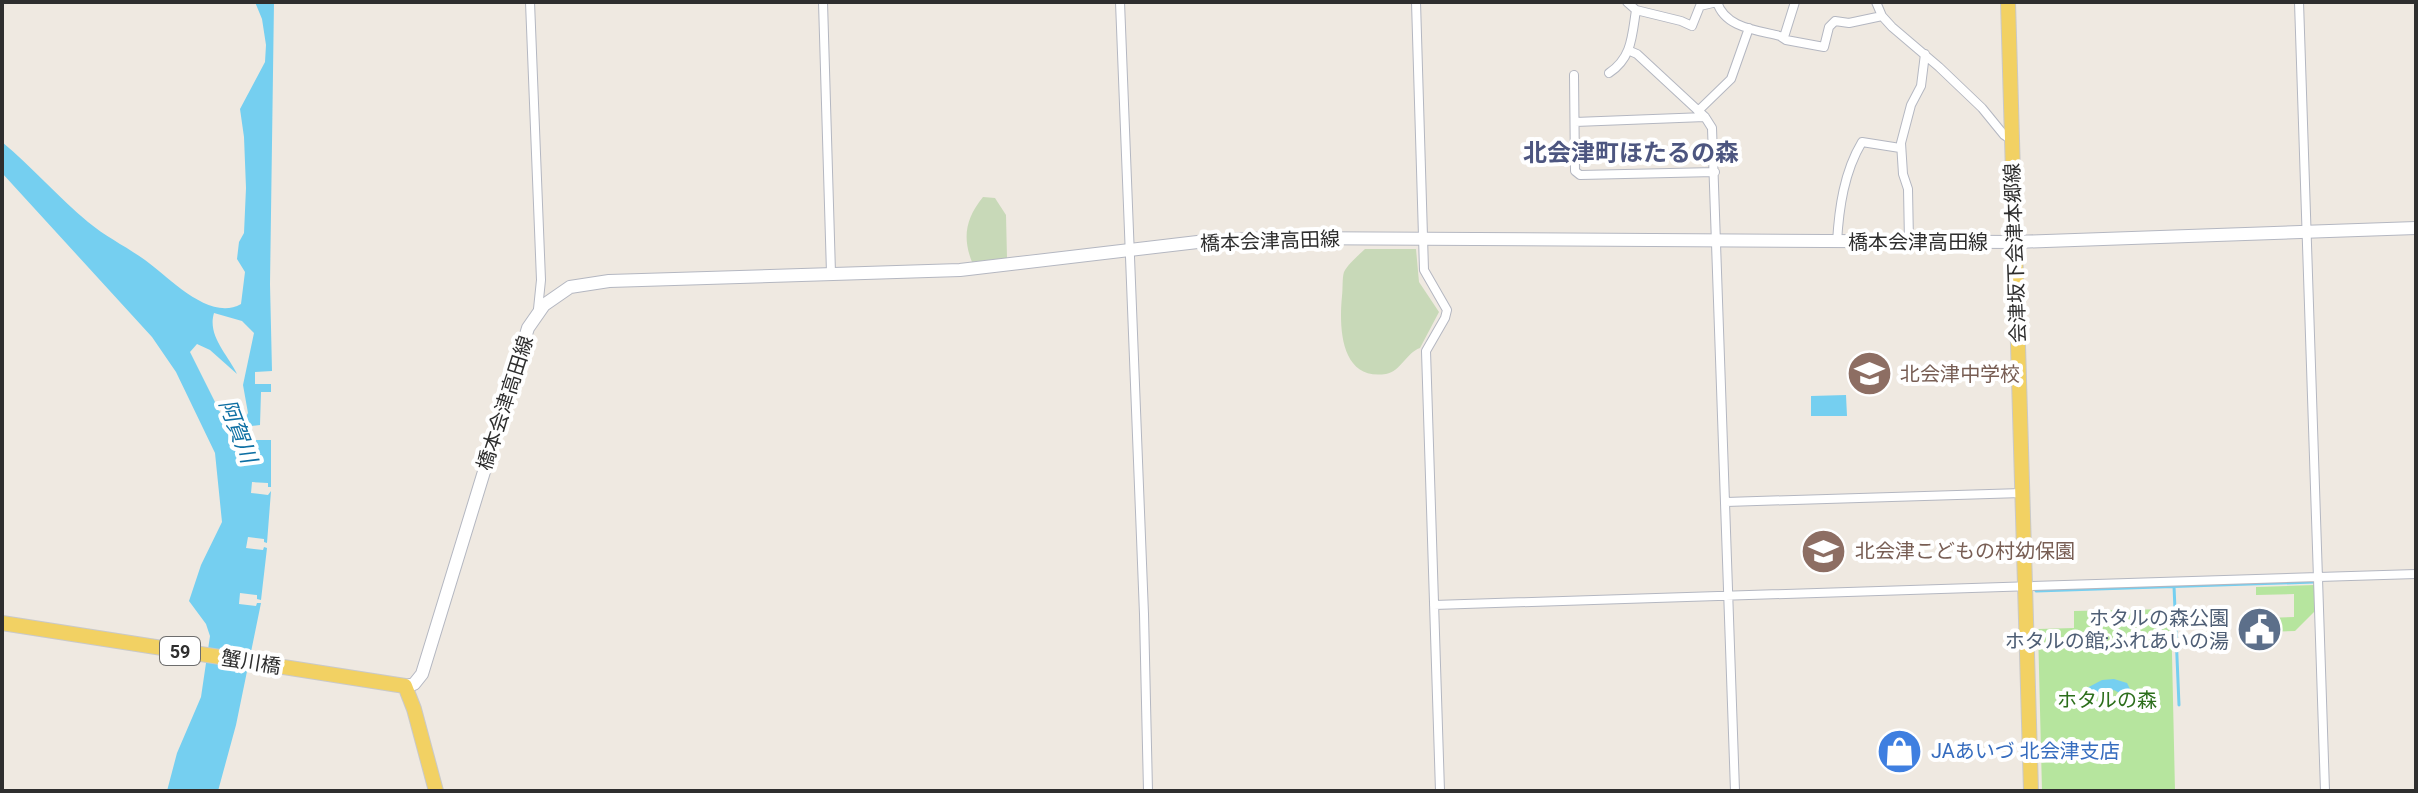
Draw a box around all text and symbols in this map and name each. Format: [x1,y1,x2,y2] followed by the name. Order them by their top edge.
[1523,139,1739,167] district label: 北会津町ほたるの森
[2000,163,2030,343] street label: 会津坂下会津本郷線
[1200,227,1340,255] street label: 橋本会津高田線
[1848,230,1988,254] street label: 橋本会津高田線
[472,333,538,473] street label: 橋本会津高田線
[1845,350,1893,398] school or university icon: 北会津中学校
[1900,362,2020,386] place label: 北会津中学校
[215,396,262,468] water label: 阿賀川
[1800,527,1848,575] school or university icon: 北会津こどもの村幼保園
[1855,539,2075,563] place label: 北会津こどもの村幼保園
[2236,605,2284,653] public building icon: ホタルの森公園 ホタルの館;ふれあいの湯
[2005,606,2229,653] place label: ホタルの森公園 ホタルの館;ふれあいの湯
[160,637,200,665] road number: 59
[219,645,283,679] street label: 蟹川橋
[2057,688,2157,712] park label: ホタルの森
[1876,727,1924,775] shop icon: JAあいづ 北会津支店
[1931,739,2120,763] place label: JAあいづ 北会津支店

